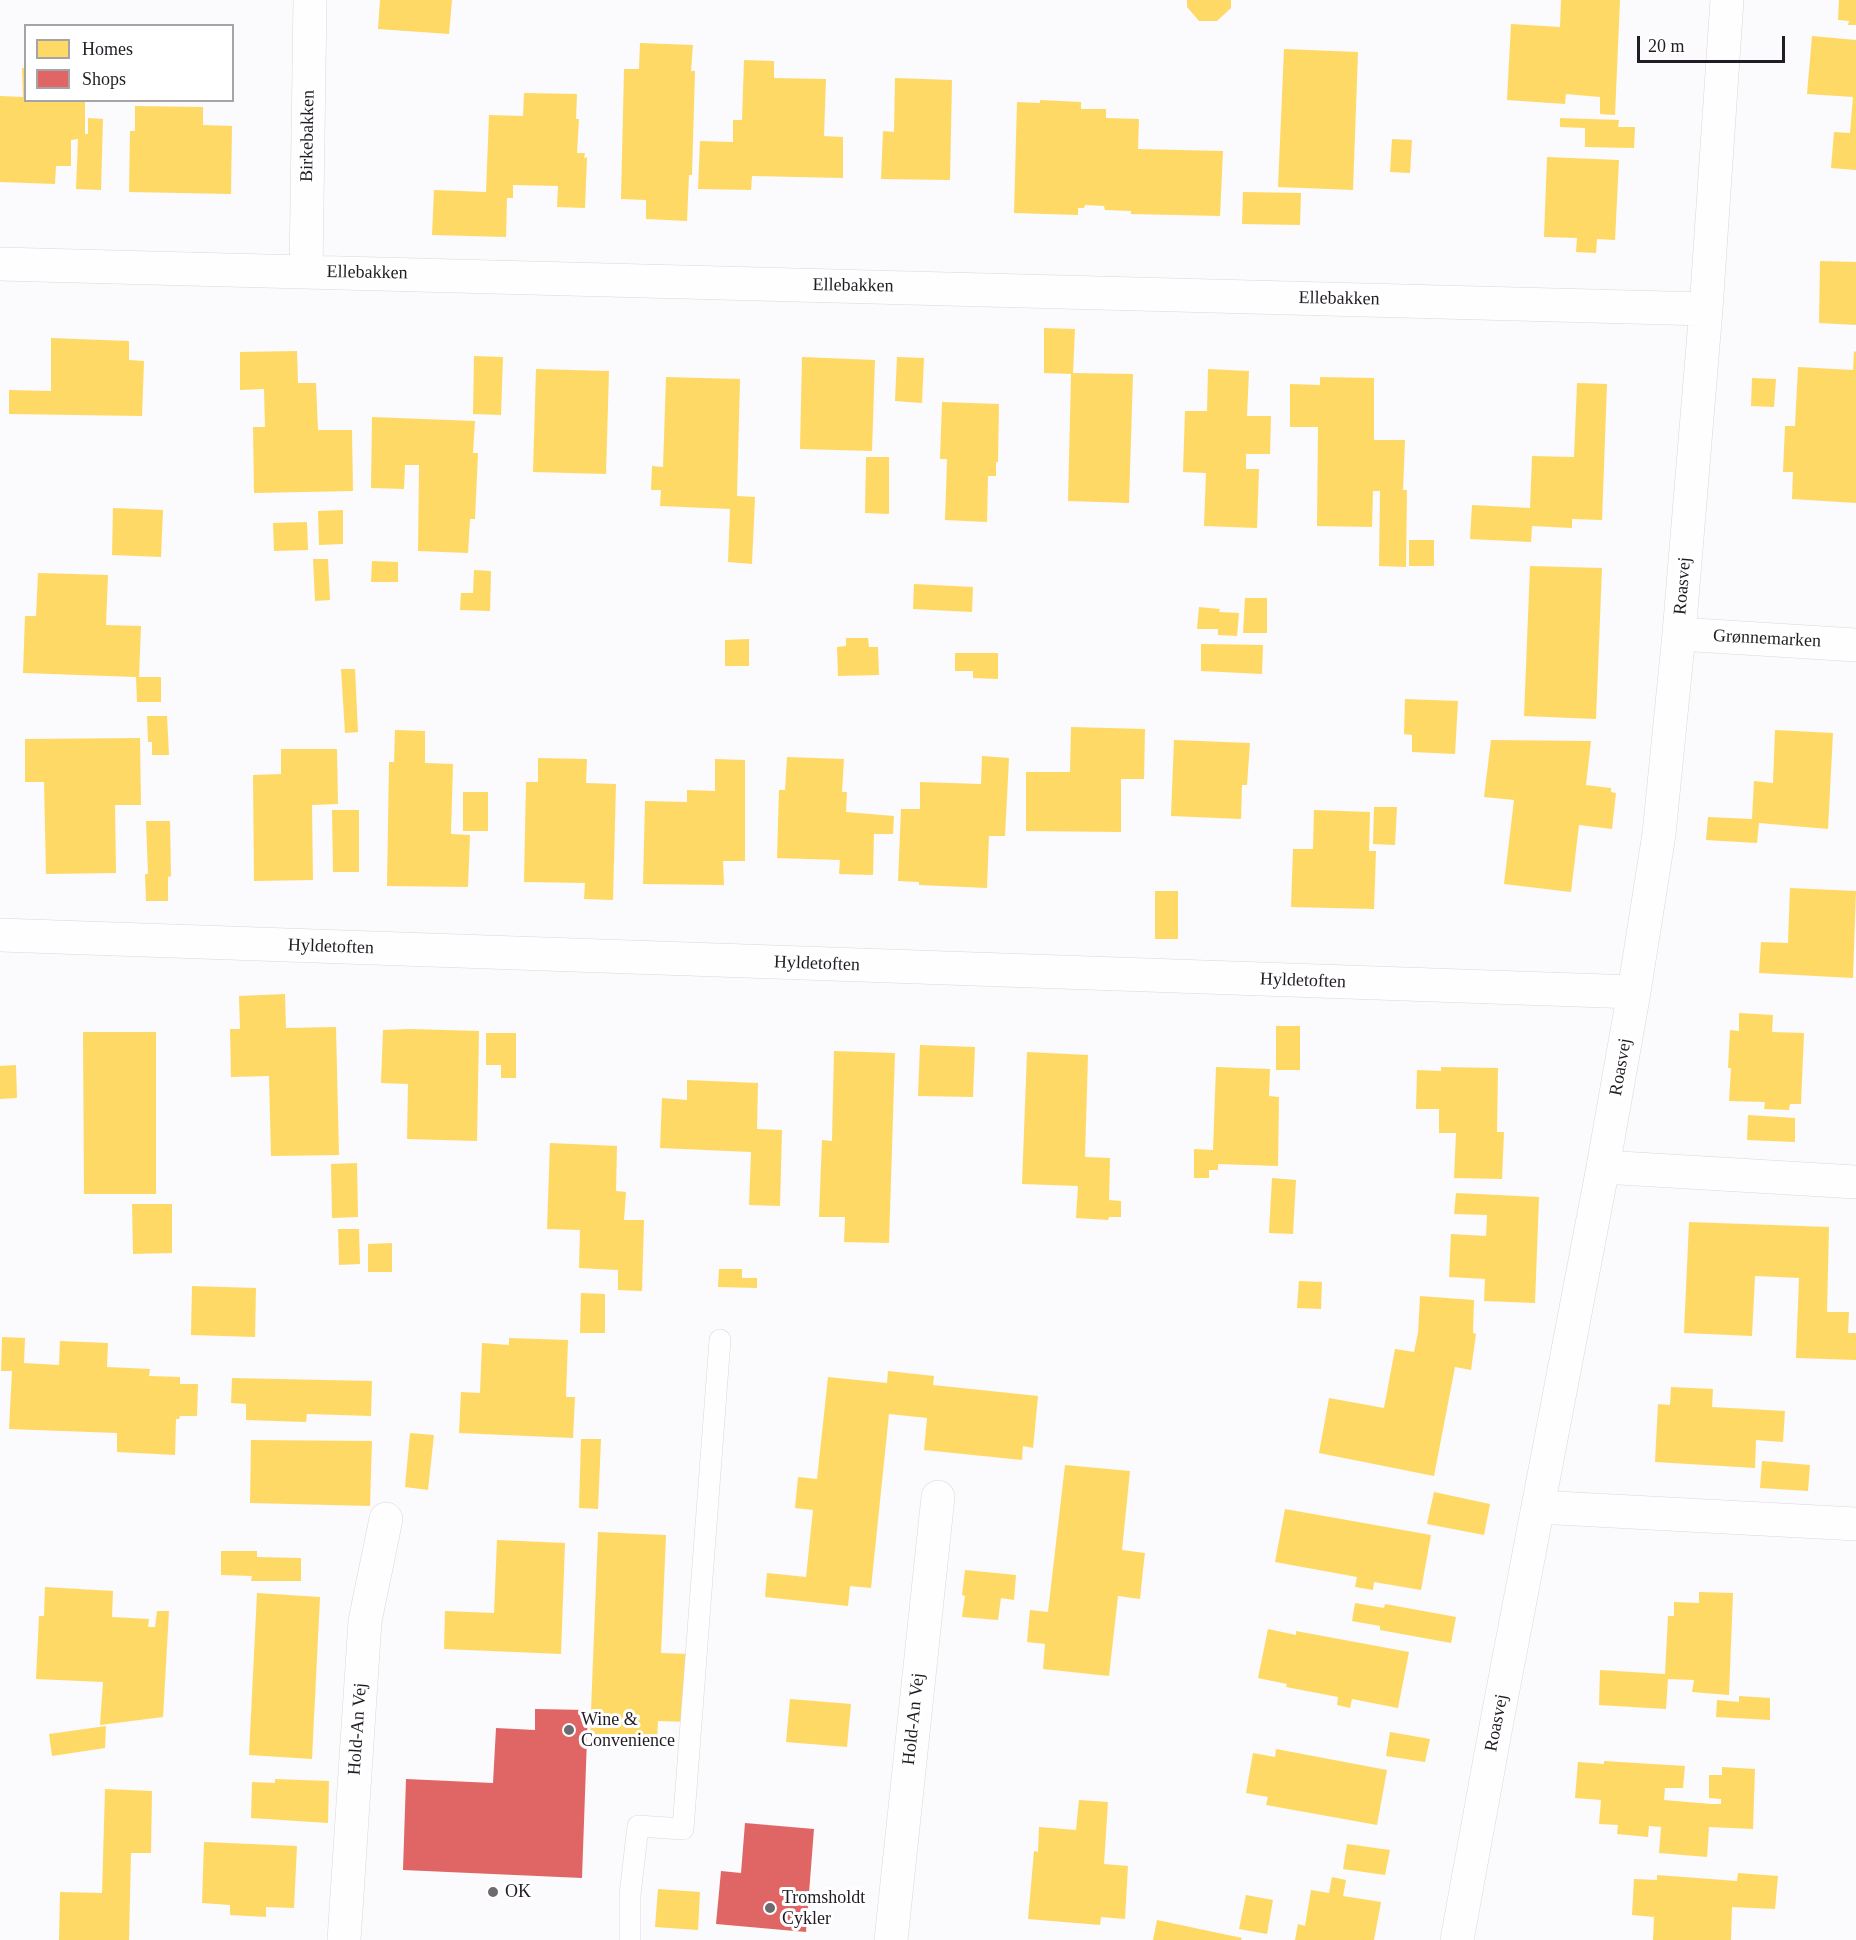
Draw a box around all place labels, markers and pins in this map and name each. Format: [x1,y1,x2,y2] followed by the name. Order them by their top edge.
[581,1709,675,1752] place label: Wine & Convenience
[562,1723,576,1737] marker: Wine & Convenience
[505,1881,531,1903] place label: OK
[486,1885,500,1899] marker: OK
[782,1887,865,1930] place label: Tromsholdt Cykler
[763,1901,777,1915] marker: Tromsholdt Cykler

